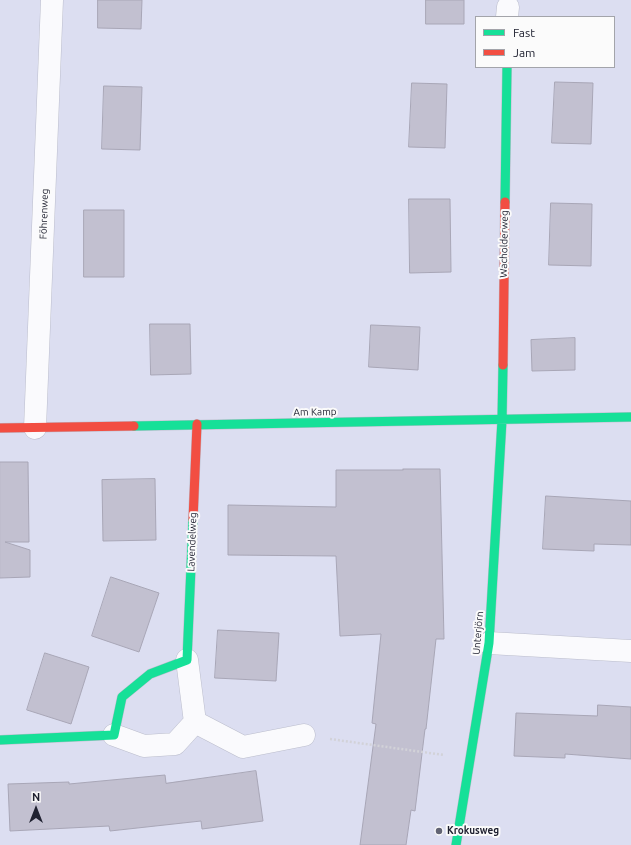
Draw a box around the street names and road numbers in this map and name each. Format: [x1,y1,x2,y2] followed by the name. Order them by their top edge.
[37,188,51,240] street label: Föhrenweg
[497,210,511,278] street label: Wacholderweg
[293,406,337,418] street label: Am Kamp
[185,512,199,572] street label: Lavendelweg
[470,611,486,655] street label: Unterjörn

